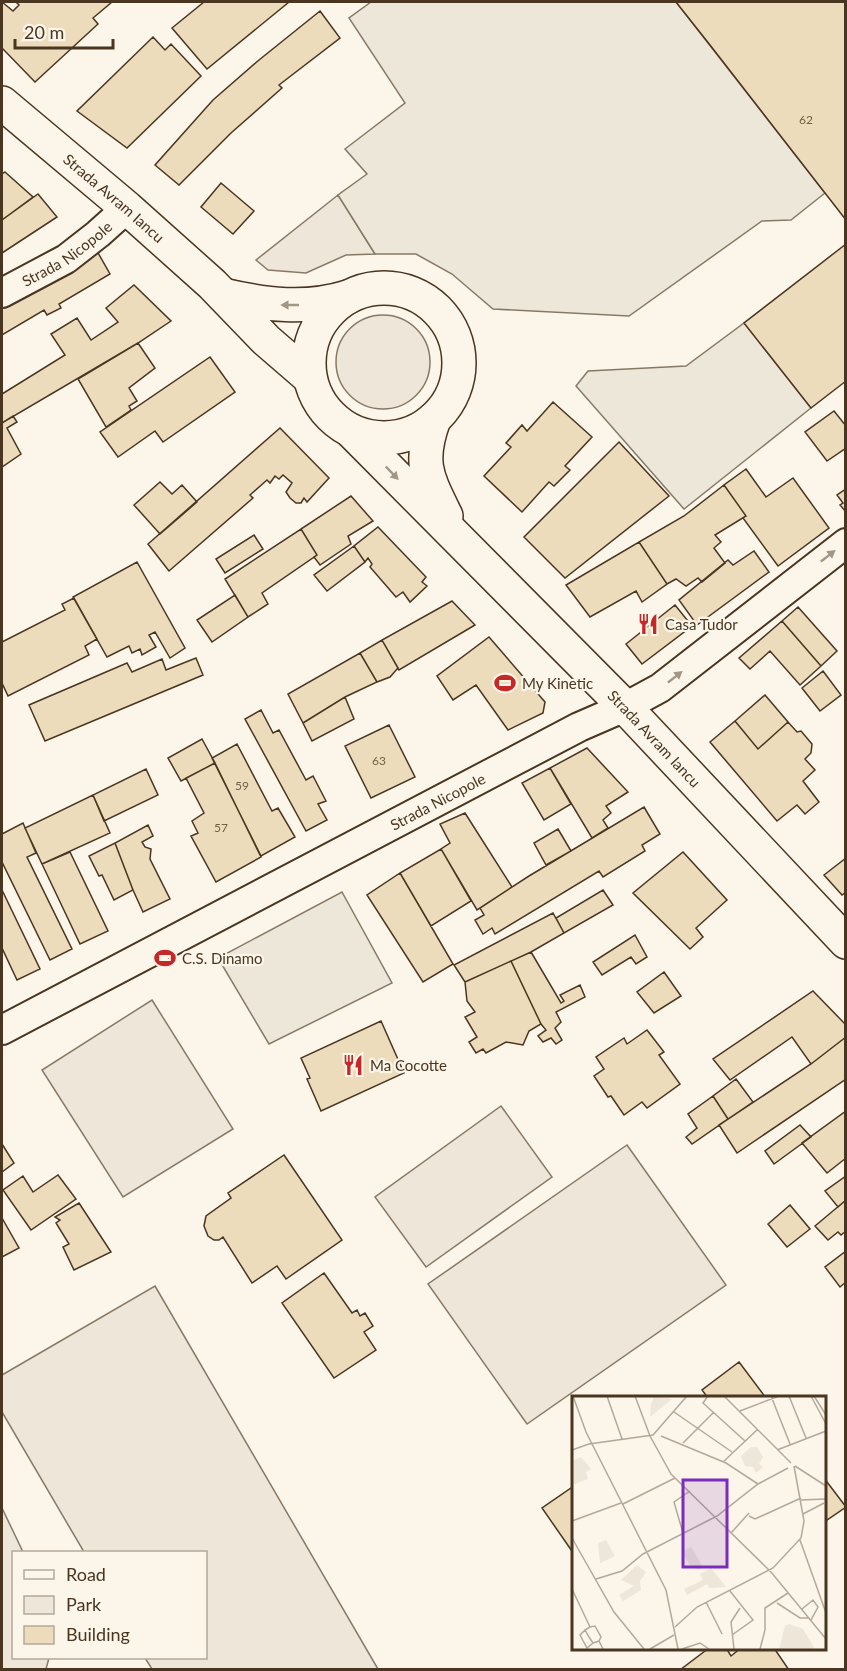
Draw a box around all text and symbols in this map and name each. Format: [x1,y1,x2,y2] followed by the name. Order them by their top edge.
[15,12,112,50] scale bar
[24,21,64,43] text: 20 m
[799,112,813,127] house number: 62
[60,150,168,246] street label: Strada Avram Iancu
[19,217,115,290] street label: Strada Nicopole
[281,300,300,310] one-way arrow
[385,465,399,479] one-way arrow
[820,550,836,563] one-way arrow
[636,612,660,636] restaurant icon: Casa Tudor
[665,615,738,633] place label: Casa Tudor
[493,671,517,695] sports icon: My Kinetic
[667,671,682,683] one-way arrow
[522,674,593,692] place label: My Kinetic
[604,686,705,791] street label: Strada Avram Iancu
[372,753,386,768] house number: 63
[387,769,488,834] street label: Strada Nicopole
[235,778,249,793] house number: 59
[214,820,228,835] house number: 57
[153,946,177,970] sports icon: C.S. Dinamo
[182,949,263,967] place label: C.S. Dinamo
[341,1053,365,1077] restaurant icon: Ma Cocotte
[370,1056,447,1074] place label: Ma Cocotte
[572,1396,826,1650] inset map
[12,1551,207,1659] legend
[66,1563,106,1585] text: Road
[66,1593,102,1615] text: Park
[66,1623,130,1645] text: Building

